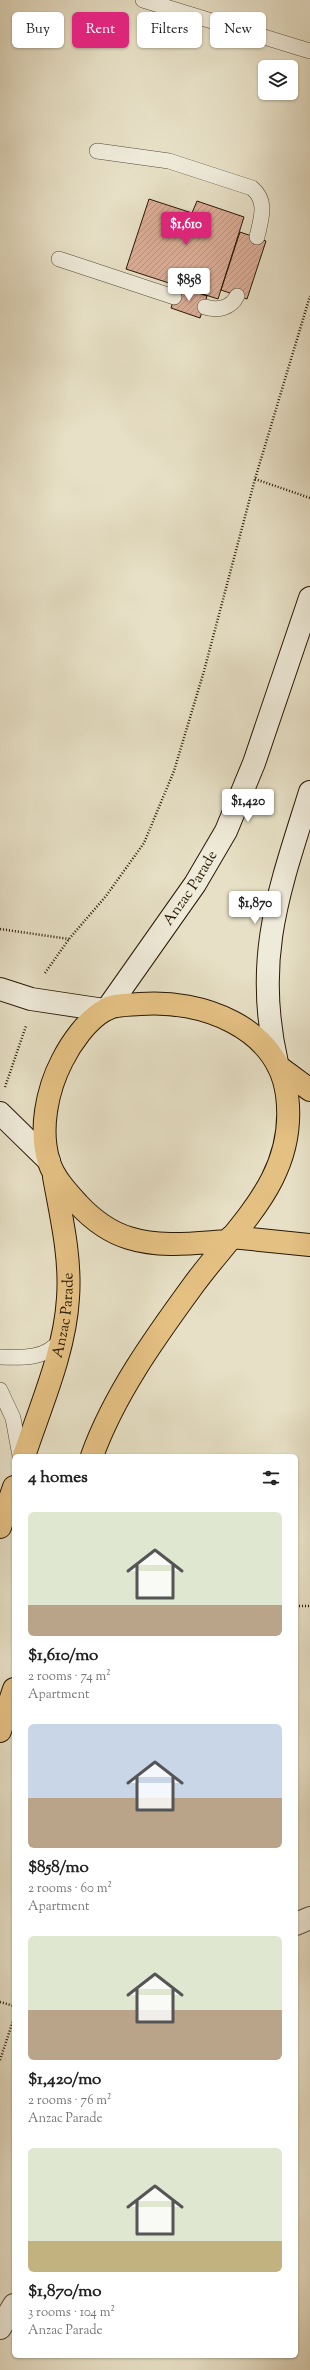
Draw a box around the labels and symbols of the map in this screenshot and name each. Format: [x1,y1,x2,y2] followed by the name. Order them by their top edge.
[153,212,219,246] pin: $1,610
[165,268,213,302] pin: $858
[215,789,281,823] pin: $1,420
[158,847,223,930] street label: Anzac Parade
[222,891,288,925] pin: $1,870
[47,1272,79,1360] street label: Anzac Parade

